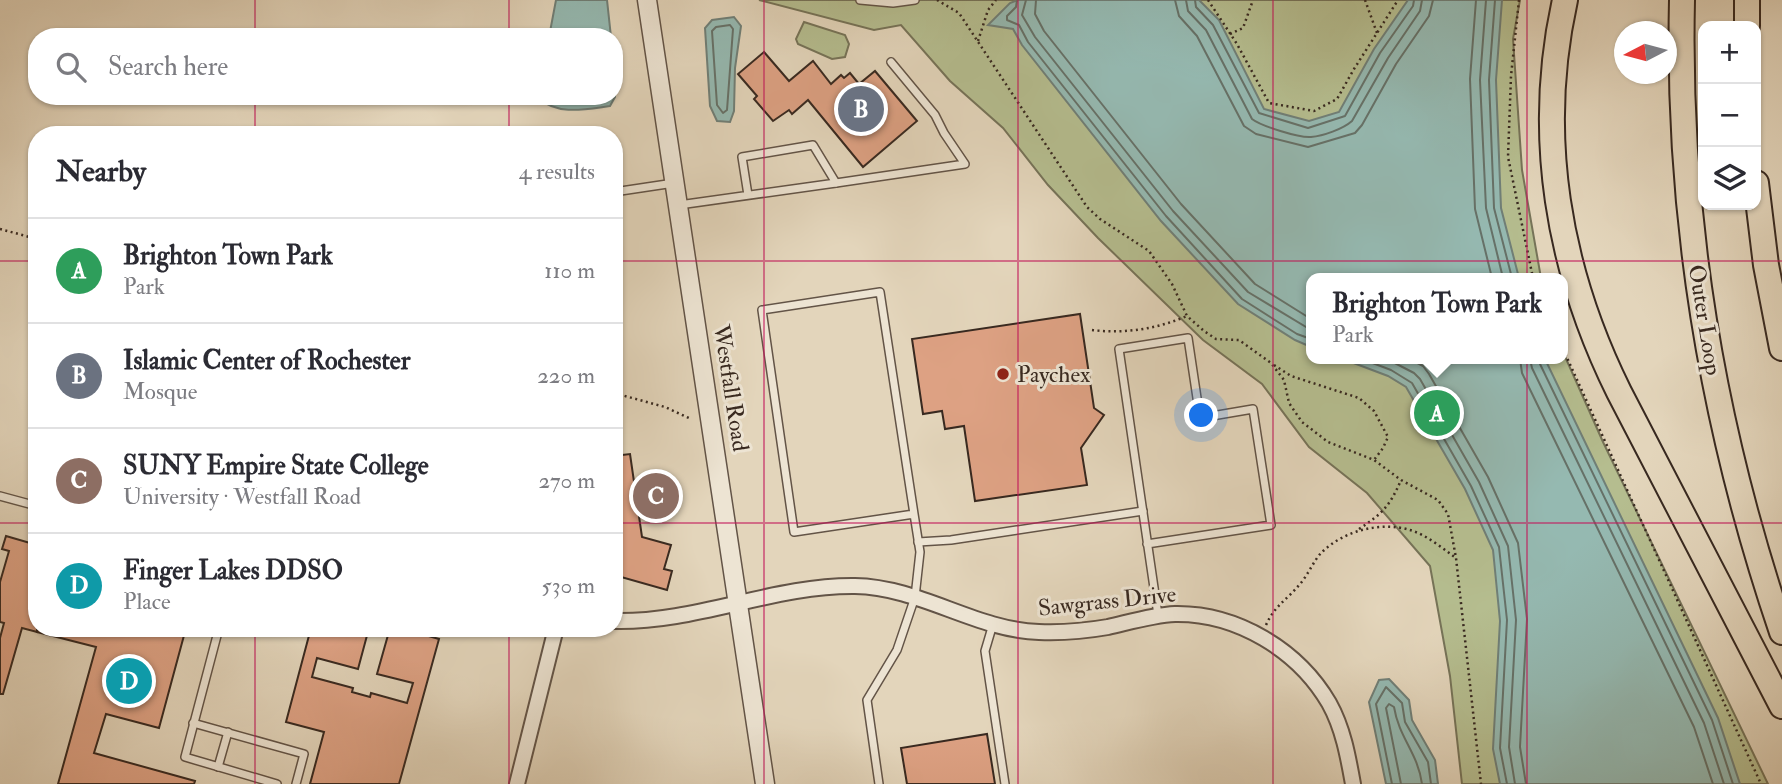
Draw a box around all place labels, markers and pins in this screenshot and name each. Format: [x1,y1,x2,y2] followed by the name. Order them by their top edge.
[838,83,884,135] pin: B
[1017,360,1090,389] place label: Paychex
[995,366,1011,382] marker: Paychex
[1414,387,1460,439] pin: A
[633,470,679,522] pin: C
[106,655,152,707] pin: D

